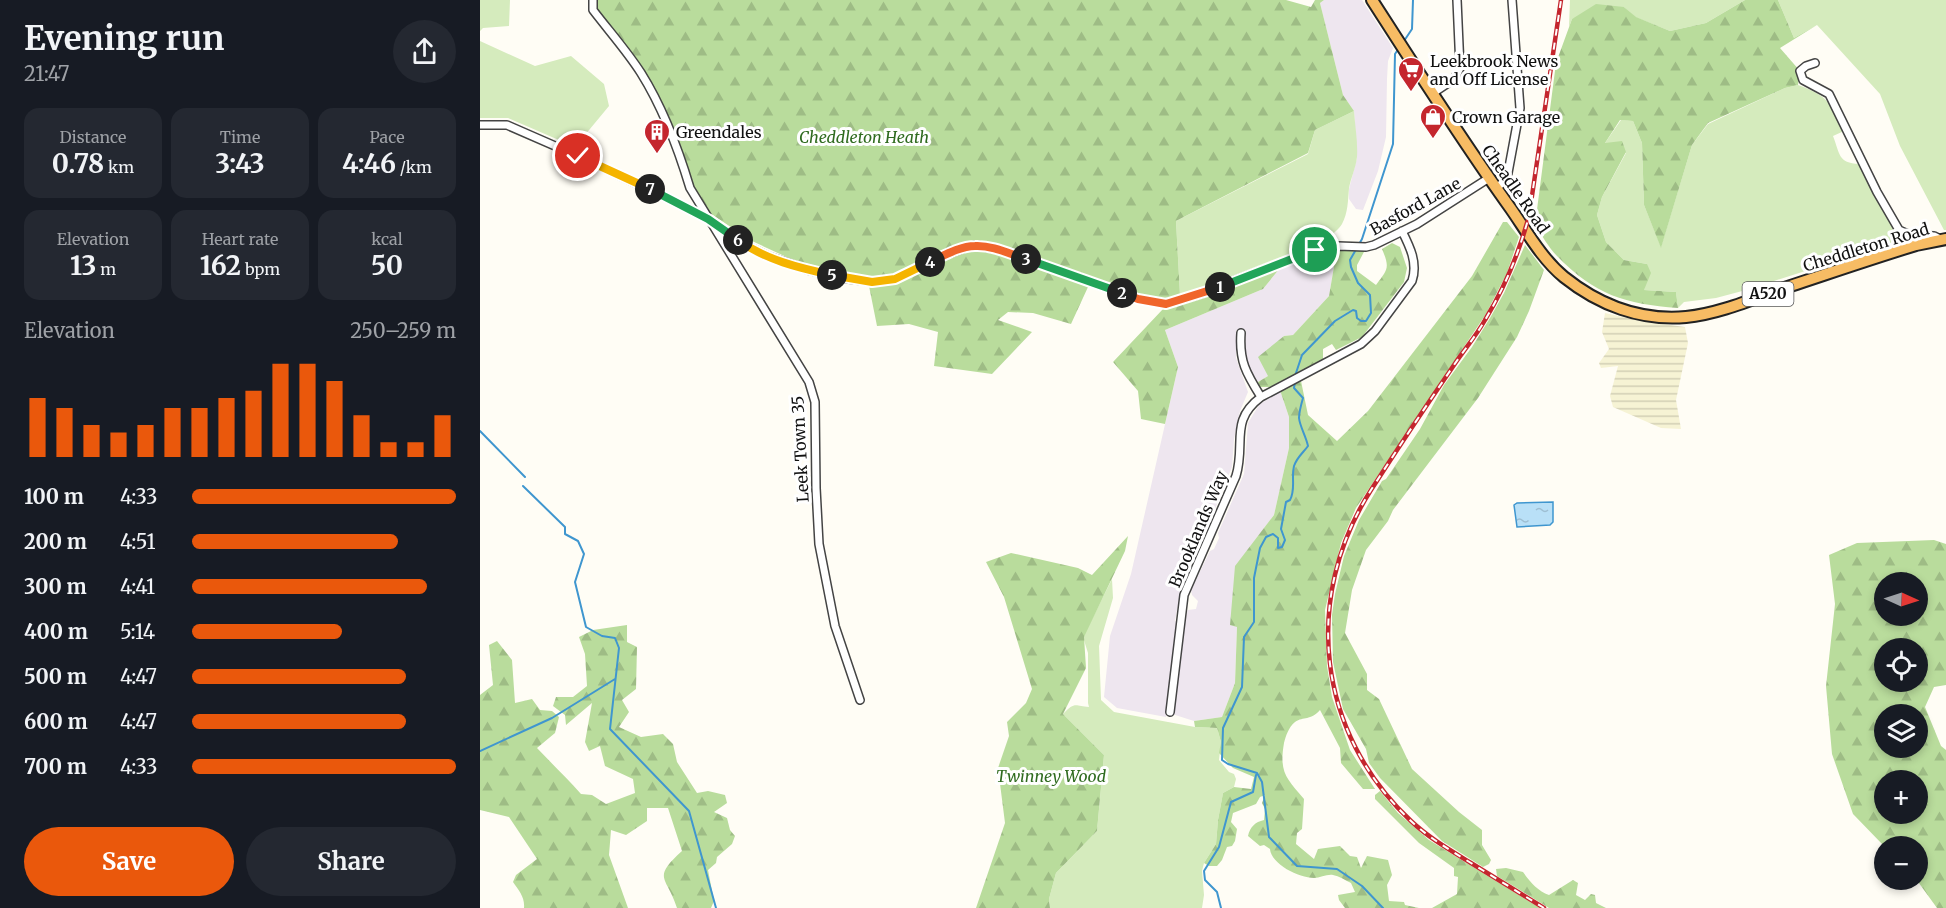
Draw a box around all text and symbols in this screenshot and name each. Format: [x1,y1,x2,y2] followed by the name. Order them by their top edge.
[24,18,224,59] text: Evening run
[393,20,456,83] button: share
[1430,51,1558,89] place label: Leekbrook News and Off License
[1396,55,1426,93] supermarket icon: Leekbrook News and Off License
[24,61,69,86] text: 21:47
[1418,102,1448,140] shop icon: Crown Garage
[1452,107,1560,127] place label: Crown Garage
[642,117,672,155] building icon: Greendales
[676,122,762,142] place label: Greendales
[60,127,126,147] text: Distance
[220,127,260,147] text: Time
[370,127,405,147] text: Pace
[799,127,929,147] park label: Cheddleton Heath
[552,130,603,181] pin
[561,139,594,172] icon: check
[1478,141,1554,237] street label: Cheadle Road
[52,147,104,180] text: 0.78
[215,147,265,180] text: 3:43
[342,147,396,180] text: 4:46
[104,157,134,177] text: km
[396,157,432,177] text: /km
[1366,173,1464,239] street label: Basford Lane
[635,174,665,204] pin: 7
[645,179,655,199] text: 7
[1800,218,1932,276] street label: Cheddleton Road
[1289,224,1340,275] pin
[723,225,753,255] pin: 6
[57,229,129,249] text: Elevation
[202,229,278,249] text: Heart rate
[371,229,403,249] text: kcal
[733,230,743,250] text: 6
[1298,233,1331,266] icon: arrive
[1011,244,1041,274] pin: 3
[915,247,945,277] pin: 4
[70,249,96,282] text: 13
[200,249,241,282] text: 162
[371,249,403,282] text: 50
[1021,249,1031,269] text: 3
[925,252,935,272] text: 4
[96,259,116,279] text: m
[241,259,280,279] text: bpm
[817,260,847,290] pin: 5
[827,265,837,285] text: 5
[1205,272,1235,302] pin: 1
[1216,277,1224,297] text: 1
[1107,278,1137,308] pin: 2
[1742,282,1794,306] road number: A520
[1117,283,1127,303] text: 2
[24,318,115,343] text: Elevation
[350,318,456,343] text: 250–259 m
[787,395,813,503] street label: Leek Town 35
[1164,467,1232,590] street label: Brooklands Way
[24,484,84,509] text: 100 m
[120,484,158,509] text: 4:33
[24,529,87,554] text: 200 m
[120,529,155,554] text: 4:51
[1874,572,1928,626] north arrow
[1874,572,1928,890] map controls
[24,574,87,599] text: 300 m
[120,574,155,599] text: 4:41
[24,619,88,644] text: 400 m
[120,619,155,644] text: 5:14
[1874,638,1928,692] button: locate
[24,664,87,689] text: 500 m
[120,664,157,689] text: 4:47
[1874,704,1928,758] button: layers
[24,709,88,734] text: 600 m
[120,709,157,734] text: 4:47
[24,754,87,779] text: 700 m
[120,754,158,779] text: 4:33
[996,766,1107,786] park label: Twinney Wood
[1874,770,1928,824] button: +
[24,827,234,896] button: Save
[246,827,456,896] button: Share
[1874,836,1928,890] button: −

